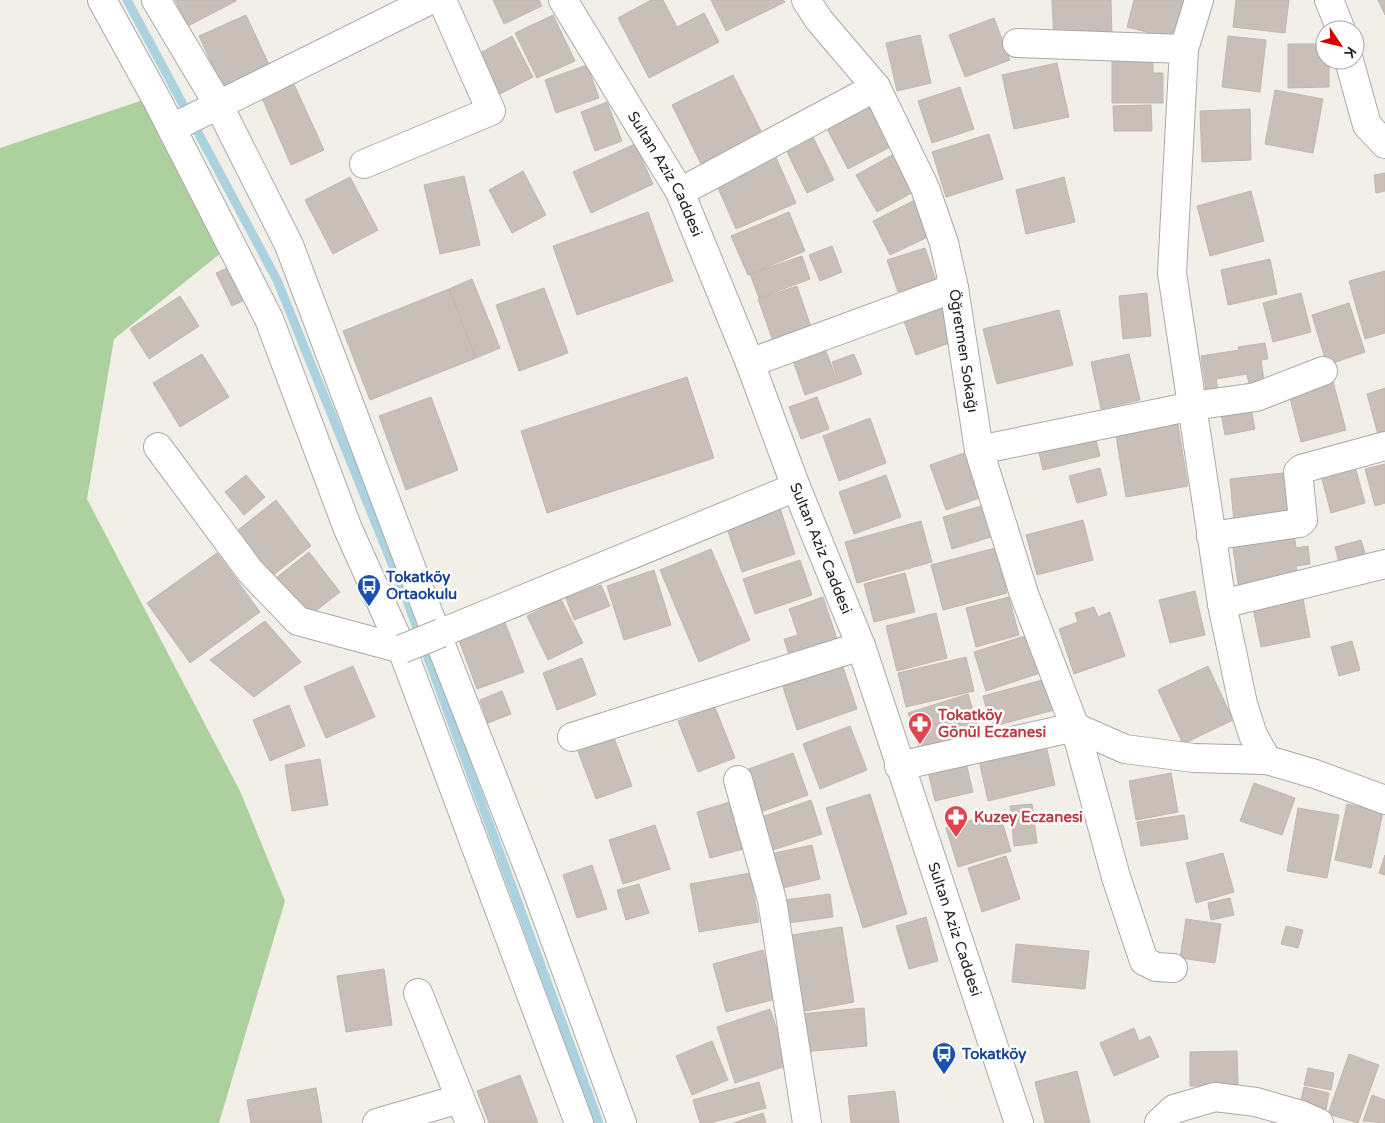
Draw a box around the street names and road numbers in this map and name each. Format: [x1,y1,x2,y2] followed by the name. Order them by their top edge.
[624,108,706,239] street label: Sultan Aziz Caddesi
[945,288,982,414] street label: Öğretmen Sokağı
[786,480,856,617] street label: Sultan Aziz Caddesi
[924,860,985,999] street label: Sultan Aziz Caddesi

